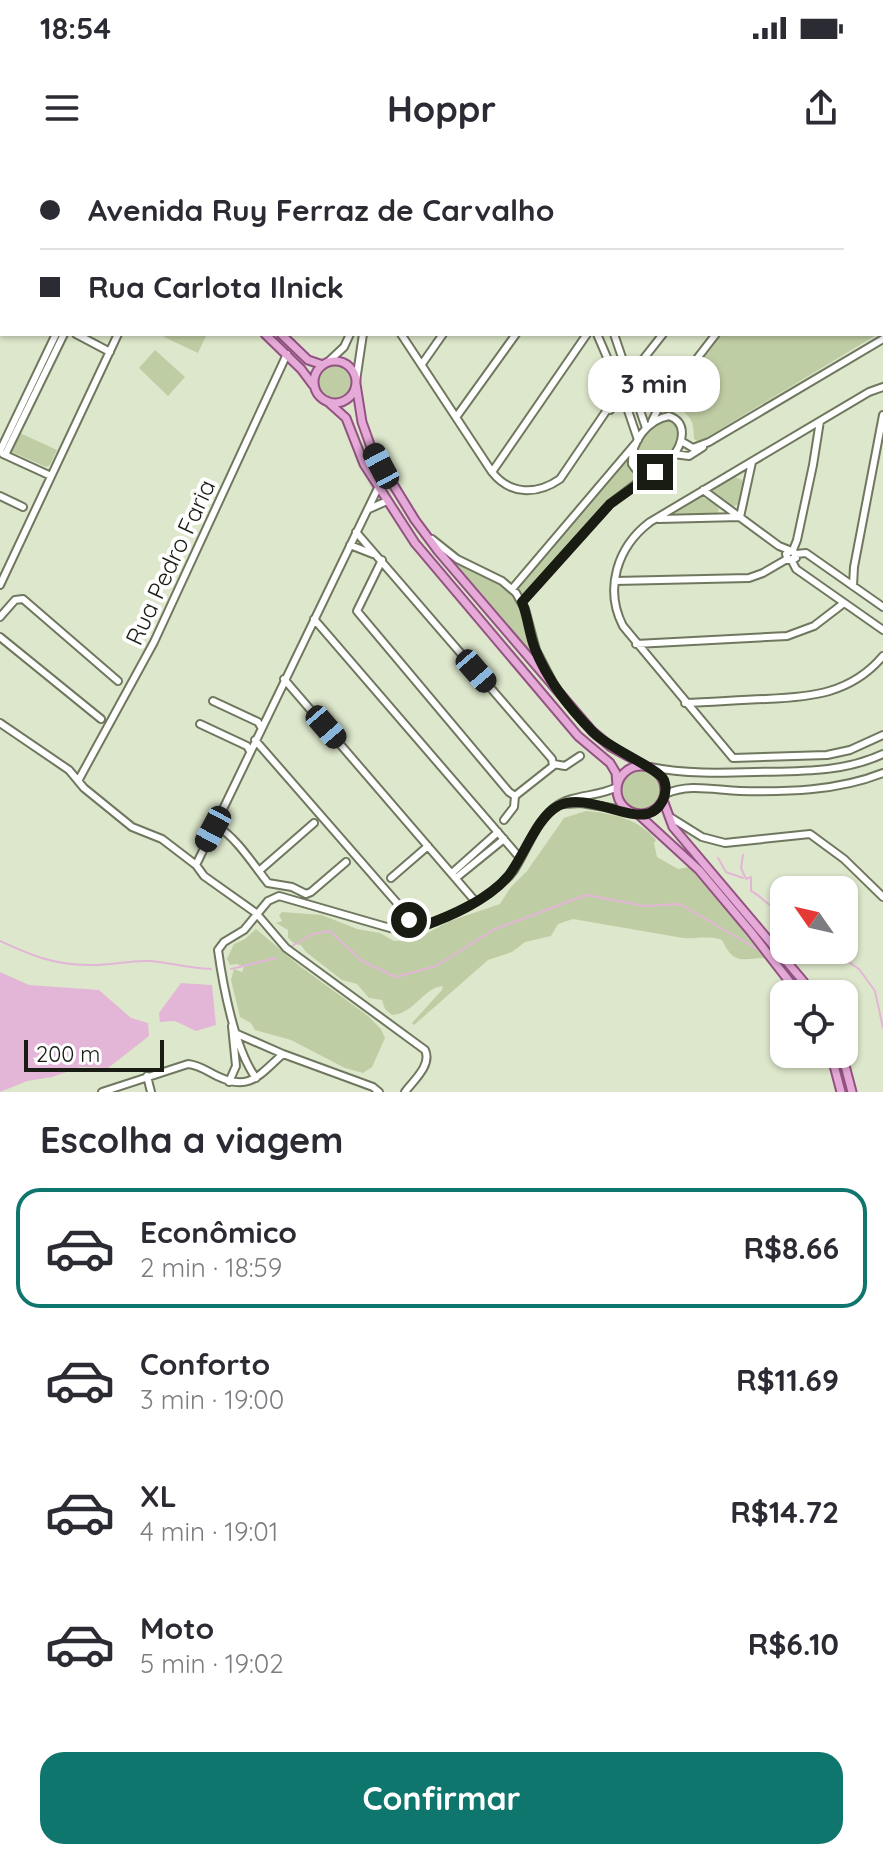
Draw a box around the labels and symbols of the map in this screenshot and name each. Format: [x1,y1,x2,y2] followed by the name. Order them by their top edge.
[589,356,721,412] callout: 3 min
[359,439,403,493] car
[637,454,673,490] route end
[119,475,221,649] street label: Rua Pedro Faria
[451,645,501,697] car
[301,701,351,753] car
[191,802,235,856] car
[770,876,858,964] north arrow
[391,902,427,938] route start
[24,1036,164,1072] scale bar

